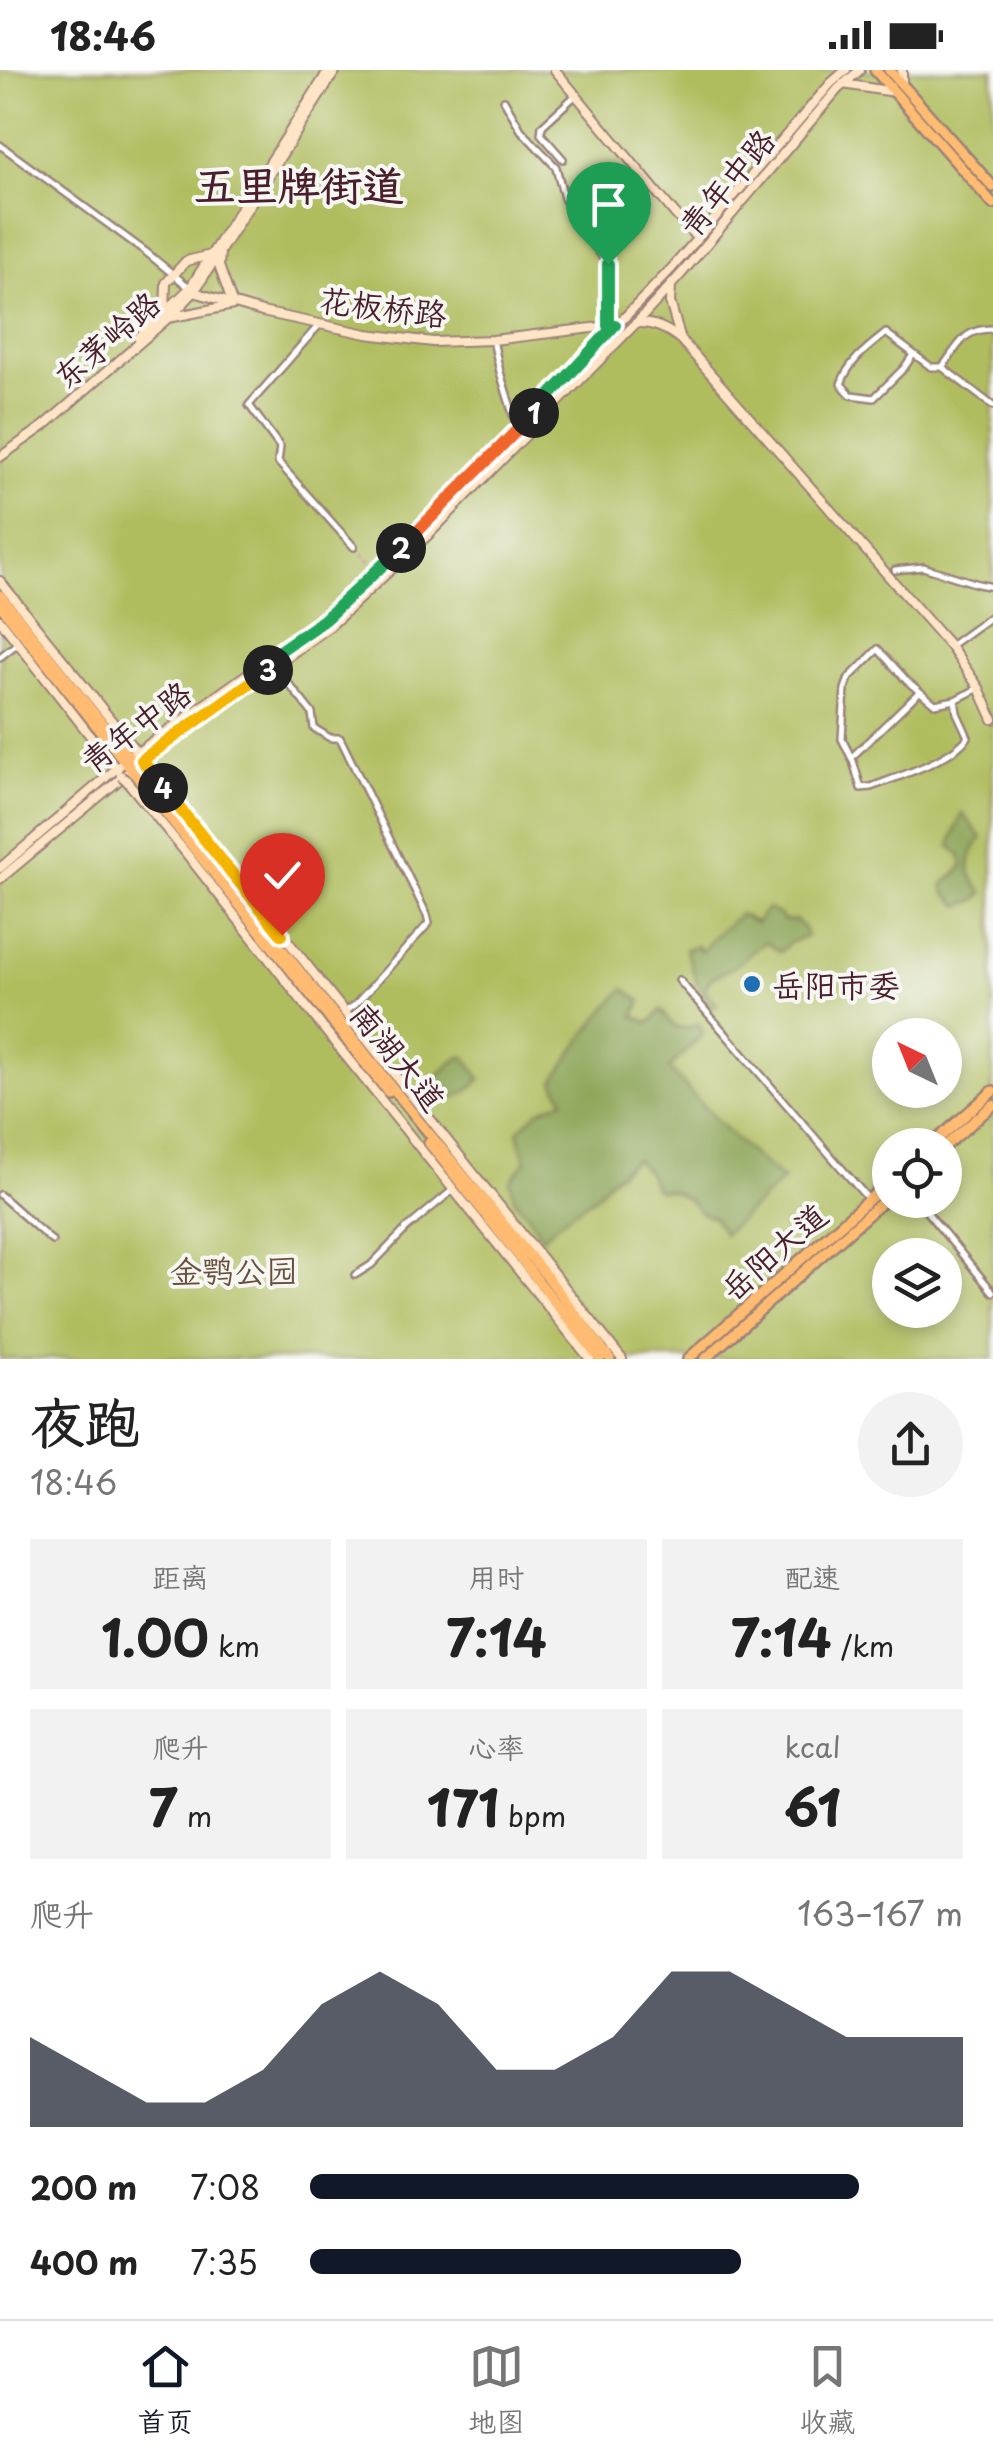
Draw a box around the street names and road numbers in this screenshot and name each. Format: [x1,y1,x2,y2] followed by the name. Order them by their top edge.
[666,118,786,246] street label: 青年中路
[317,274,449,338] street label: 花板桥路
[42,279,170,399] street label: 东茅岭路
[69,668,201,784] street label: 青年中路
[340,991,458,1121] street label: 南湖大道
[709,1191,837,1311] street label: 岳阳大道

